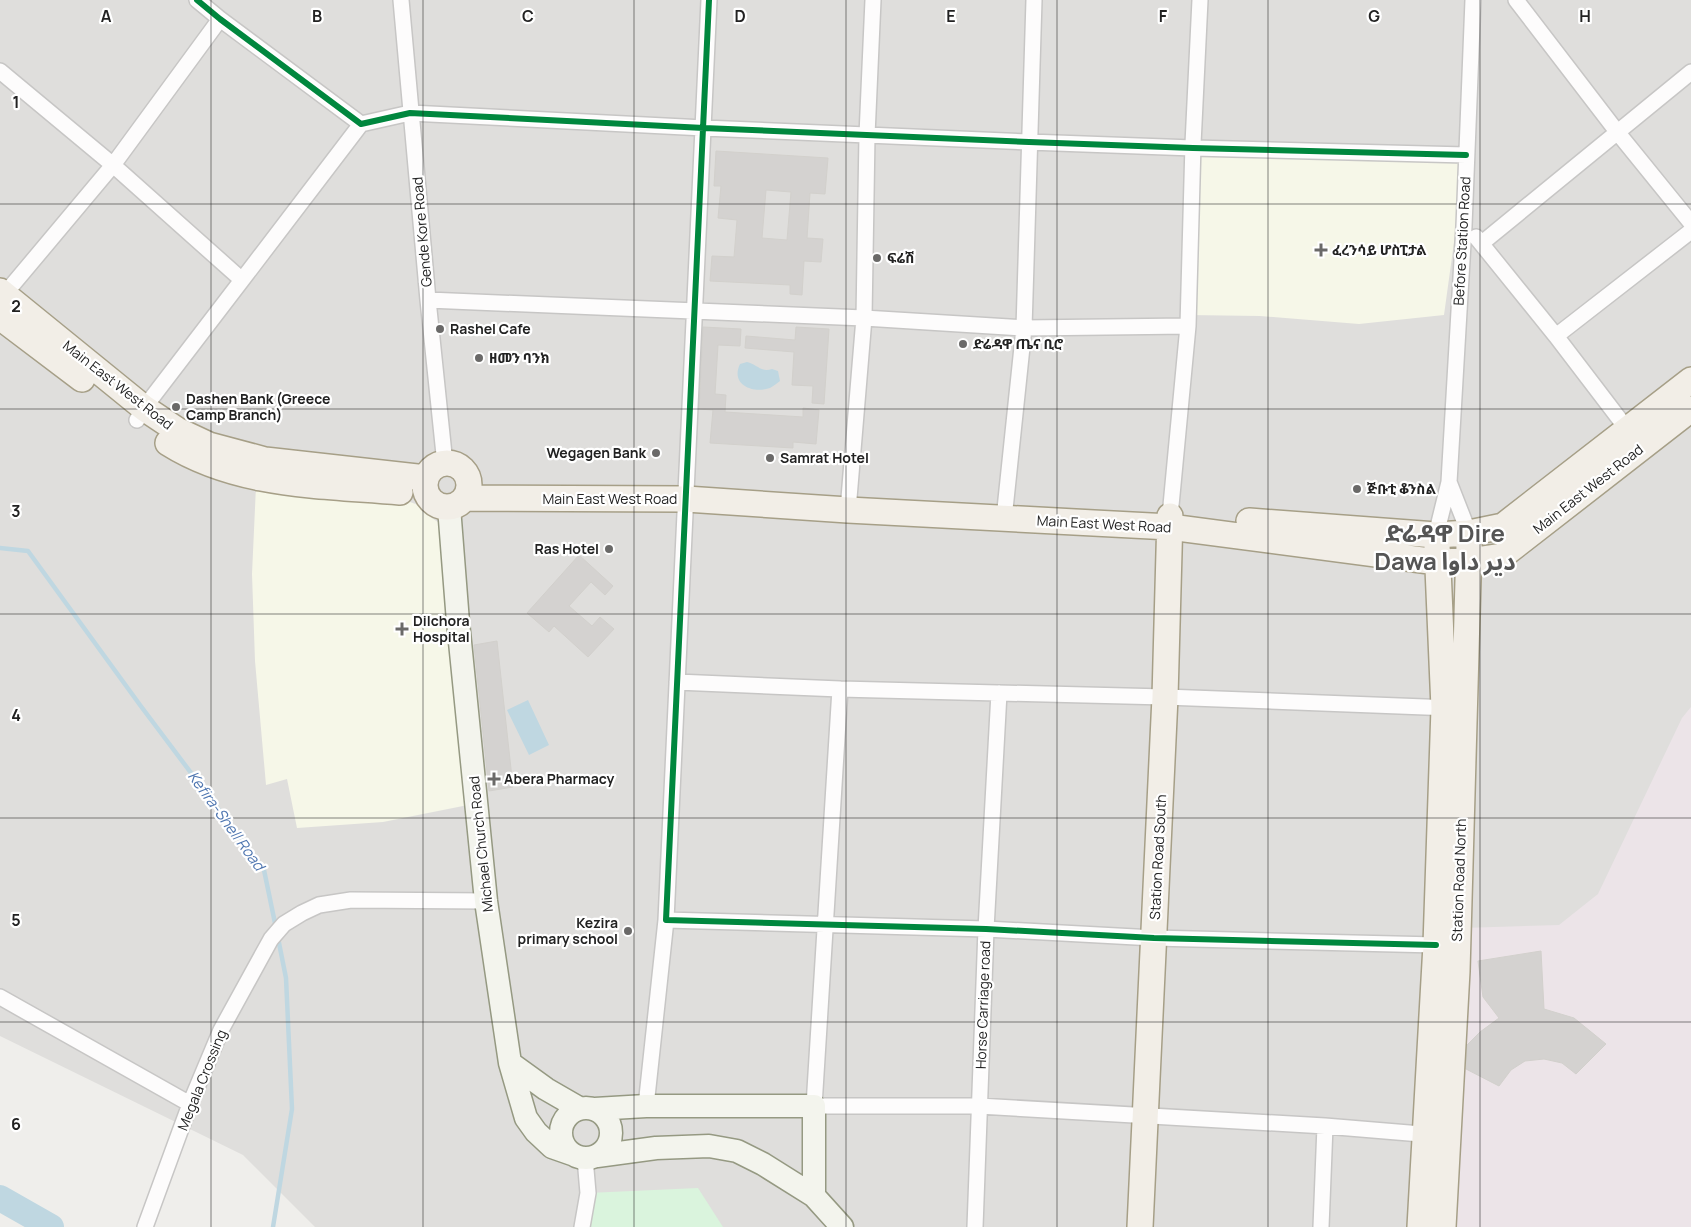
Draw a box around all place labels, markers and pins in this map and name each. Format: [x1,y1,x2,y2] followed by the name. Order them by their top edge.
[1332,240,1427,259] place label: ፈረንሳይ ሆስፒታል
[1314,243,1328,257] marker: ፈረንሳይ ሆስፒታል
[887,248,915,267] place label: ፍሬሽ
[871,252,883,264] marker: ፍሬሽ
[450,319,531,338] place label: Rashel Cafe
[434,323,446,335] marker: Rashel Cafe
[973,334,1064,353] place label: ድሬዳዋ ጤና ቢሮ
[957,338,969,350] marker: ድሬዳዋ ጤና ቢሮ
[489,348,550,367] place label: ዘመን ባንክ
[473,352,485,364] marker: ዘመን ባንክ
[186,389,330,424] place label: Dashen Bank (Greece Camp Branch)
[170,401,182,413] marker: Dashen Bank (Greece Camp Branch)
[546,443,646,462] place label: Wegagen Bank
[650,447,662,459] marker: Wegagen Bank
[780,448,869,467] place label: Samrat Hotel
[764,452,776,464] marker: Samrat Hotel
[1367,479,1437,498] place label: ጅቡቲ ቆንስል
[1351,483,1363,495] marker: ጅቡቲ ቆንስል
[535,539,599,558] place label: Ras Hotel
[603,543,615,555] marker: Ras Hotel
[413,611,470,646] place label: Dilchora Hospital
[395,622,409,636] marker: Dilchora Hospital
[504,769,614,788] place label: Abera Pharmacy
[488,773,500,785] marker: Abera Pharmacy
[518,913,618,948] place label: Kezira primary school
[622,925,634,937] marker: Kezira primary school

